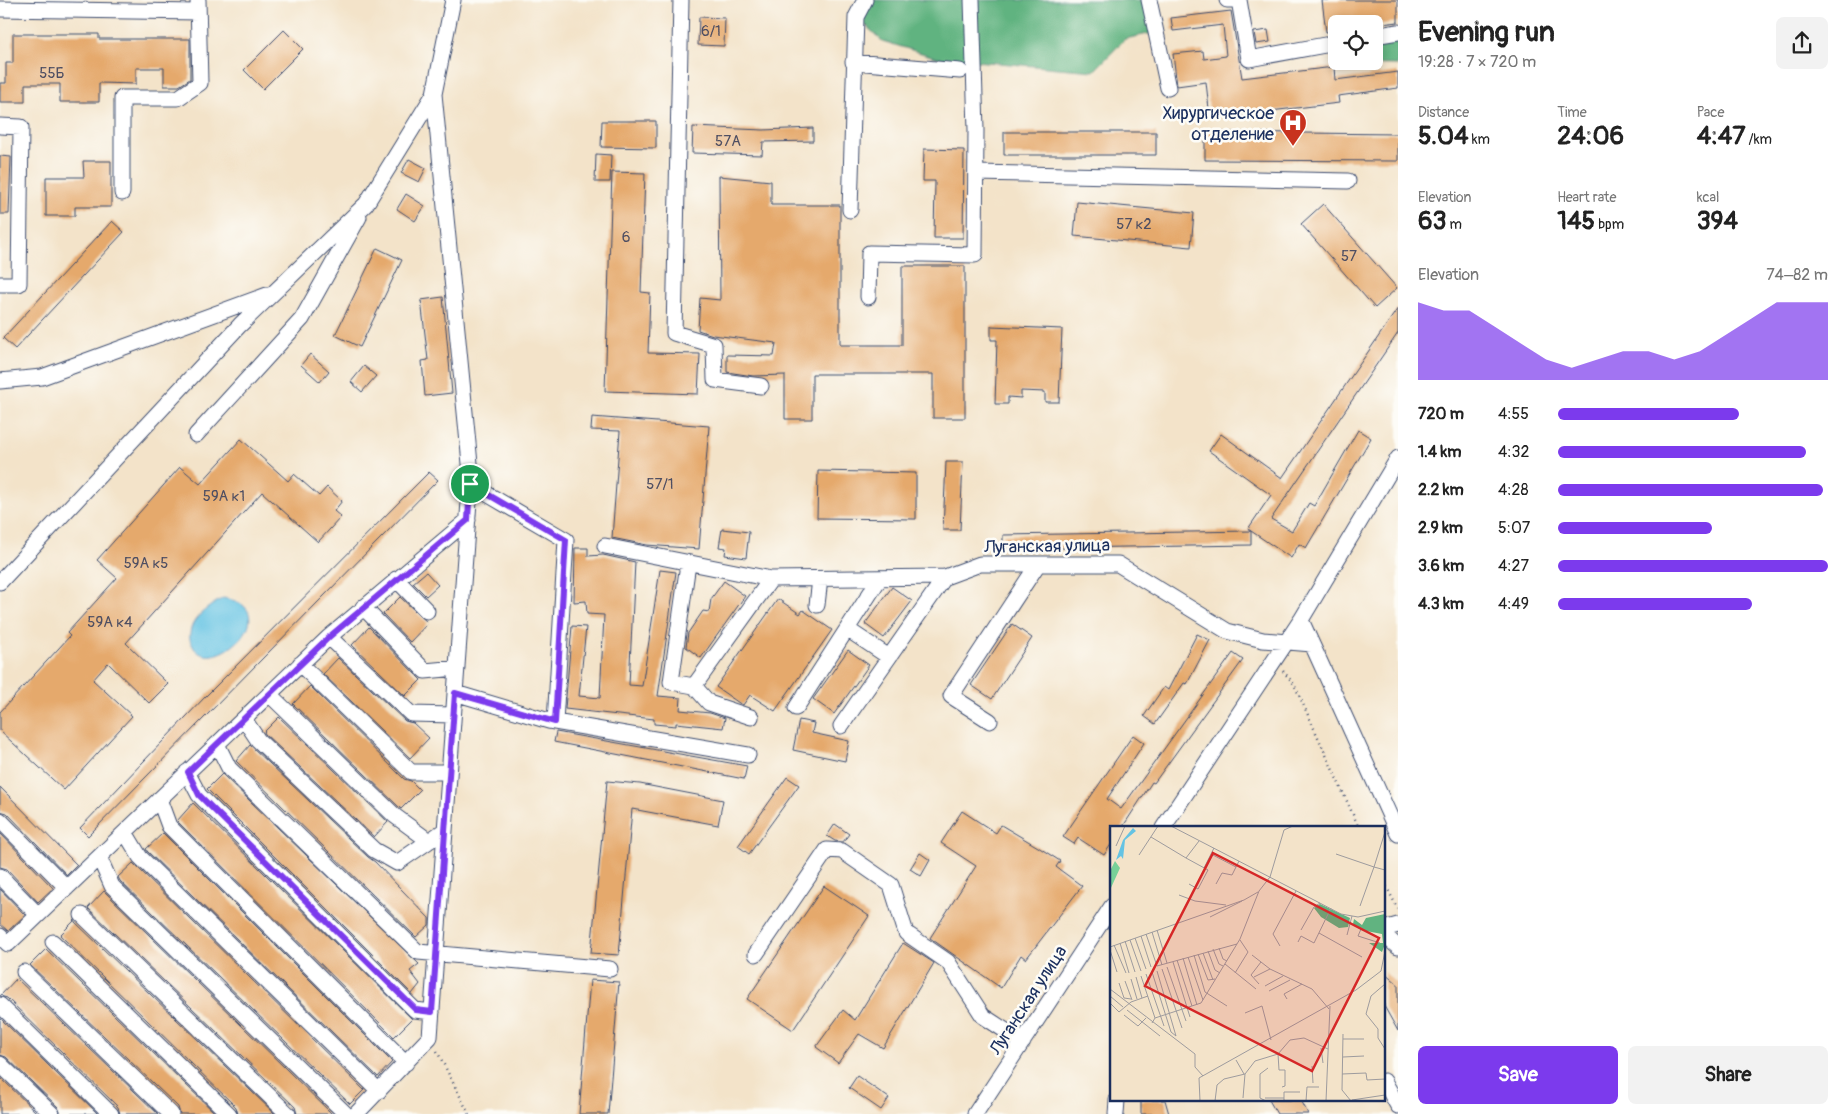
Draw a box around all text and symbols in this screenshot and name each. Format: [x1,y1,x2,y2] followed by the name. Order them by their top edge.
[1328,15,1383,70] map controls
[1328,15,1383,70] button: locate
[1418,15,1555,50] text: Evening run
[1776,17,1828,69] button: share
[701,22,721,41] house number: 6/1
[1418,52,1536,72] text: 19:28 · 7 × 720 m
[39,64,65,83] house number: 55Б
[1163,102,1274,146] place label: Хирургическое отделение
[1418,104,1469,121] text: Distance
[1557,104,1587,121] text: Time
[1697,104,1724,121] text: Pace
[1278,108,1308,147] hospital icon: Хирургическое отделение
[1418,121,1469,152] text: 5.04
[1557,121,1624,152] text: 24:06
[1697,121,1746,152] text: 4:47
[1469,131,1490,148] text: km
[1746,131,1772,148] text: /km
[715,132,741,151] house number: 57А
[1418,189,1471,206] text: Elevation
[1557,189,1616,206] text: Heart rate
[1697,189,1719,206] text: kcal
[1418,206,1447,237] text: 63
[1557,206,1595,237] text: 145
[1697,206,1738,237] text: 394
[1116,215,1152,234] house number: 57 к2
[1447,216,1462,233] text: m
[1595,216,1624,233] text: bpm
[622,228,630,247] house number: 6
[1341,247,1357,266] house number: 57
[1418,265,1479,285] text: Elevation
[1766,265,1828,285] text: 74–82 m
[1418,404,1464,424] text: 720 m
[1498,404,1529,424] text: 4:55
[1418,442,1461,462] text: 1.4 km
[1498,442,1529,462] text: 4:32
[449,463,491,505] pin
[456,470,484,498] icon: arrive
[646,475,674,494] house number: 57/1
[1418,480,1464,500] text: 2.2 km
[1498,480,1529,500] text: 4:28
[203,487,245,506] house number: 59А к1
[1418,518,1463,538] text: 2.9 km
[1498,518,1530,538] text: 5:07
[983,534,1110,559] street label: Луганская улица
[124,554,168,573] house number: 59А к5
[1418,556,1464,576] text: 3.6 km
[1498,556,1529,576] text: 4:27
[1418,594,1464,614] text: 4.3 km
[1498,594,1529,614] text: 4:49
[87,613,133,632] house number: 59А к4
[1110,826,1386,1102] inset map
[984,941,1072,1060] street label: Луганская улица
[1418,1046,1618,1104] button: Save
[1628,1046,1828,1104] button: Share

